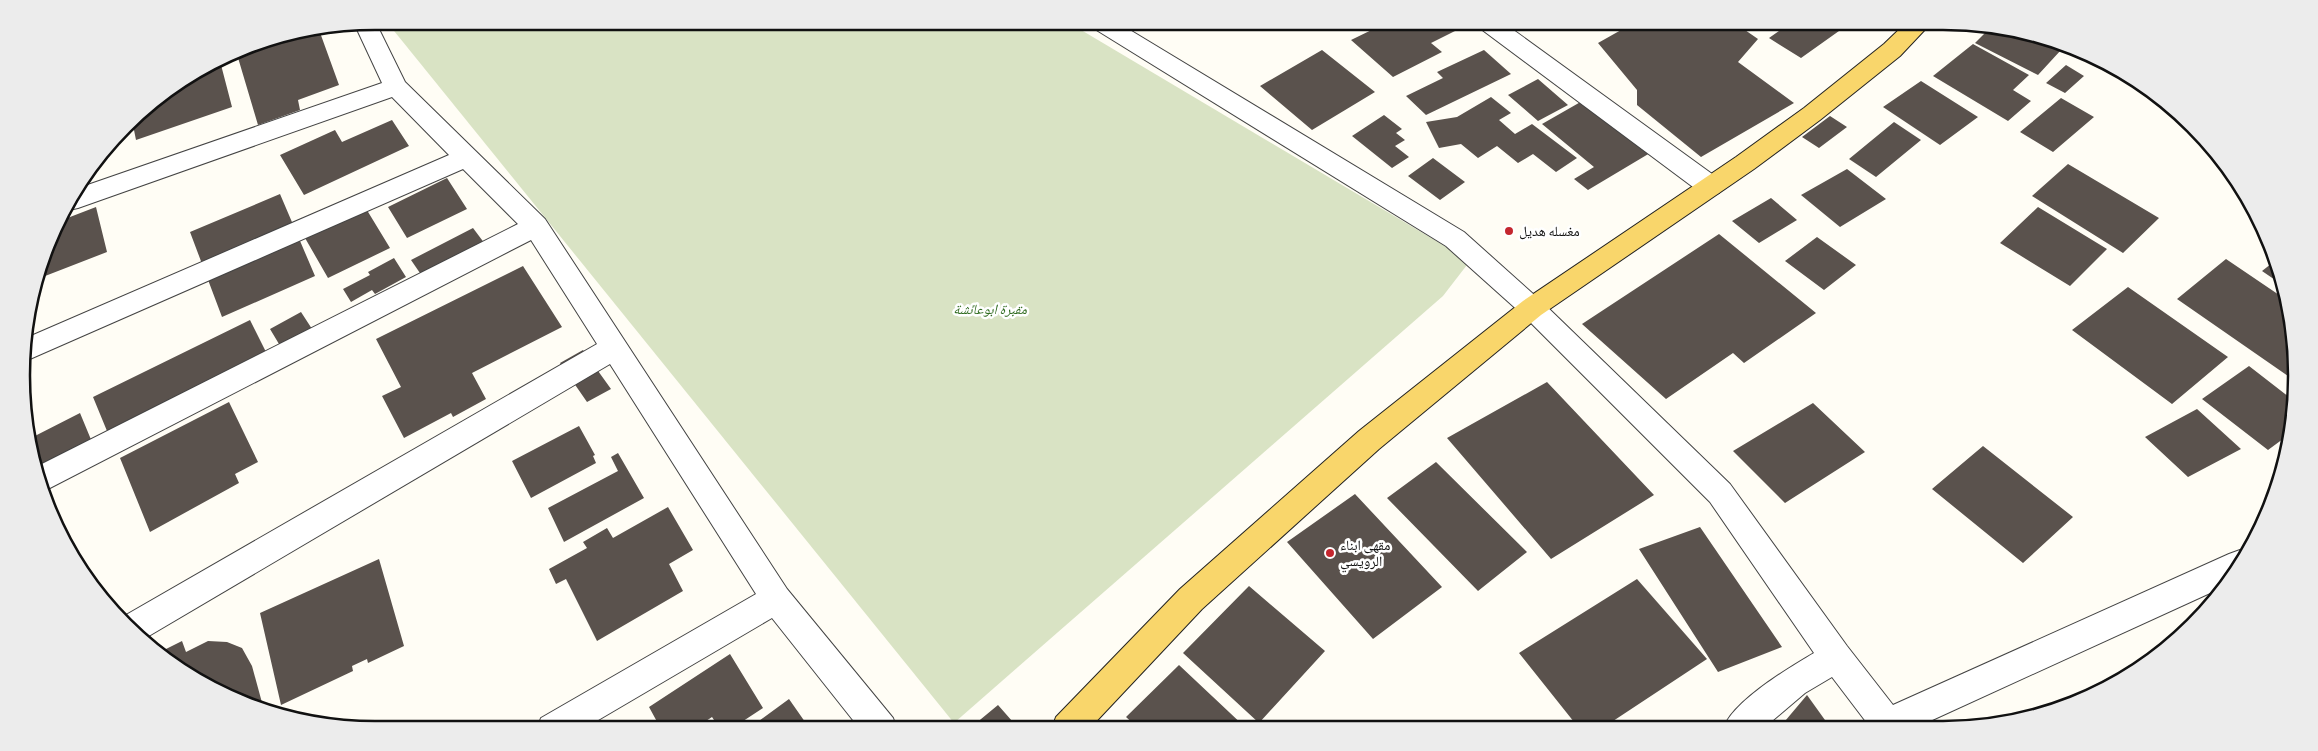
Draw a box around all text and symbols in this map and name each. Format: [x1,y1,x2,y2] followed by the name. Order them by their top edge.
[1519,223,1580,240] place label: مغسله هديل
[1503,225,1515,237] marker: مغسله هديل
[953,301,1027,317] park label: مقبرة ابوعائشة
[1340,537,1390,573] place label: مقهى ابناء الرويسي
[1324,547,1336,559] marker: مقهى ابناء الرويسي

